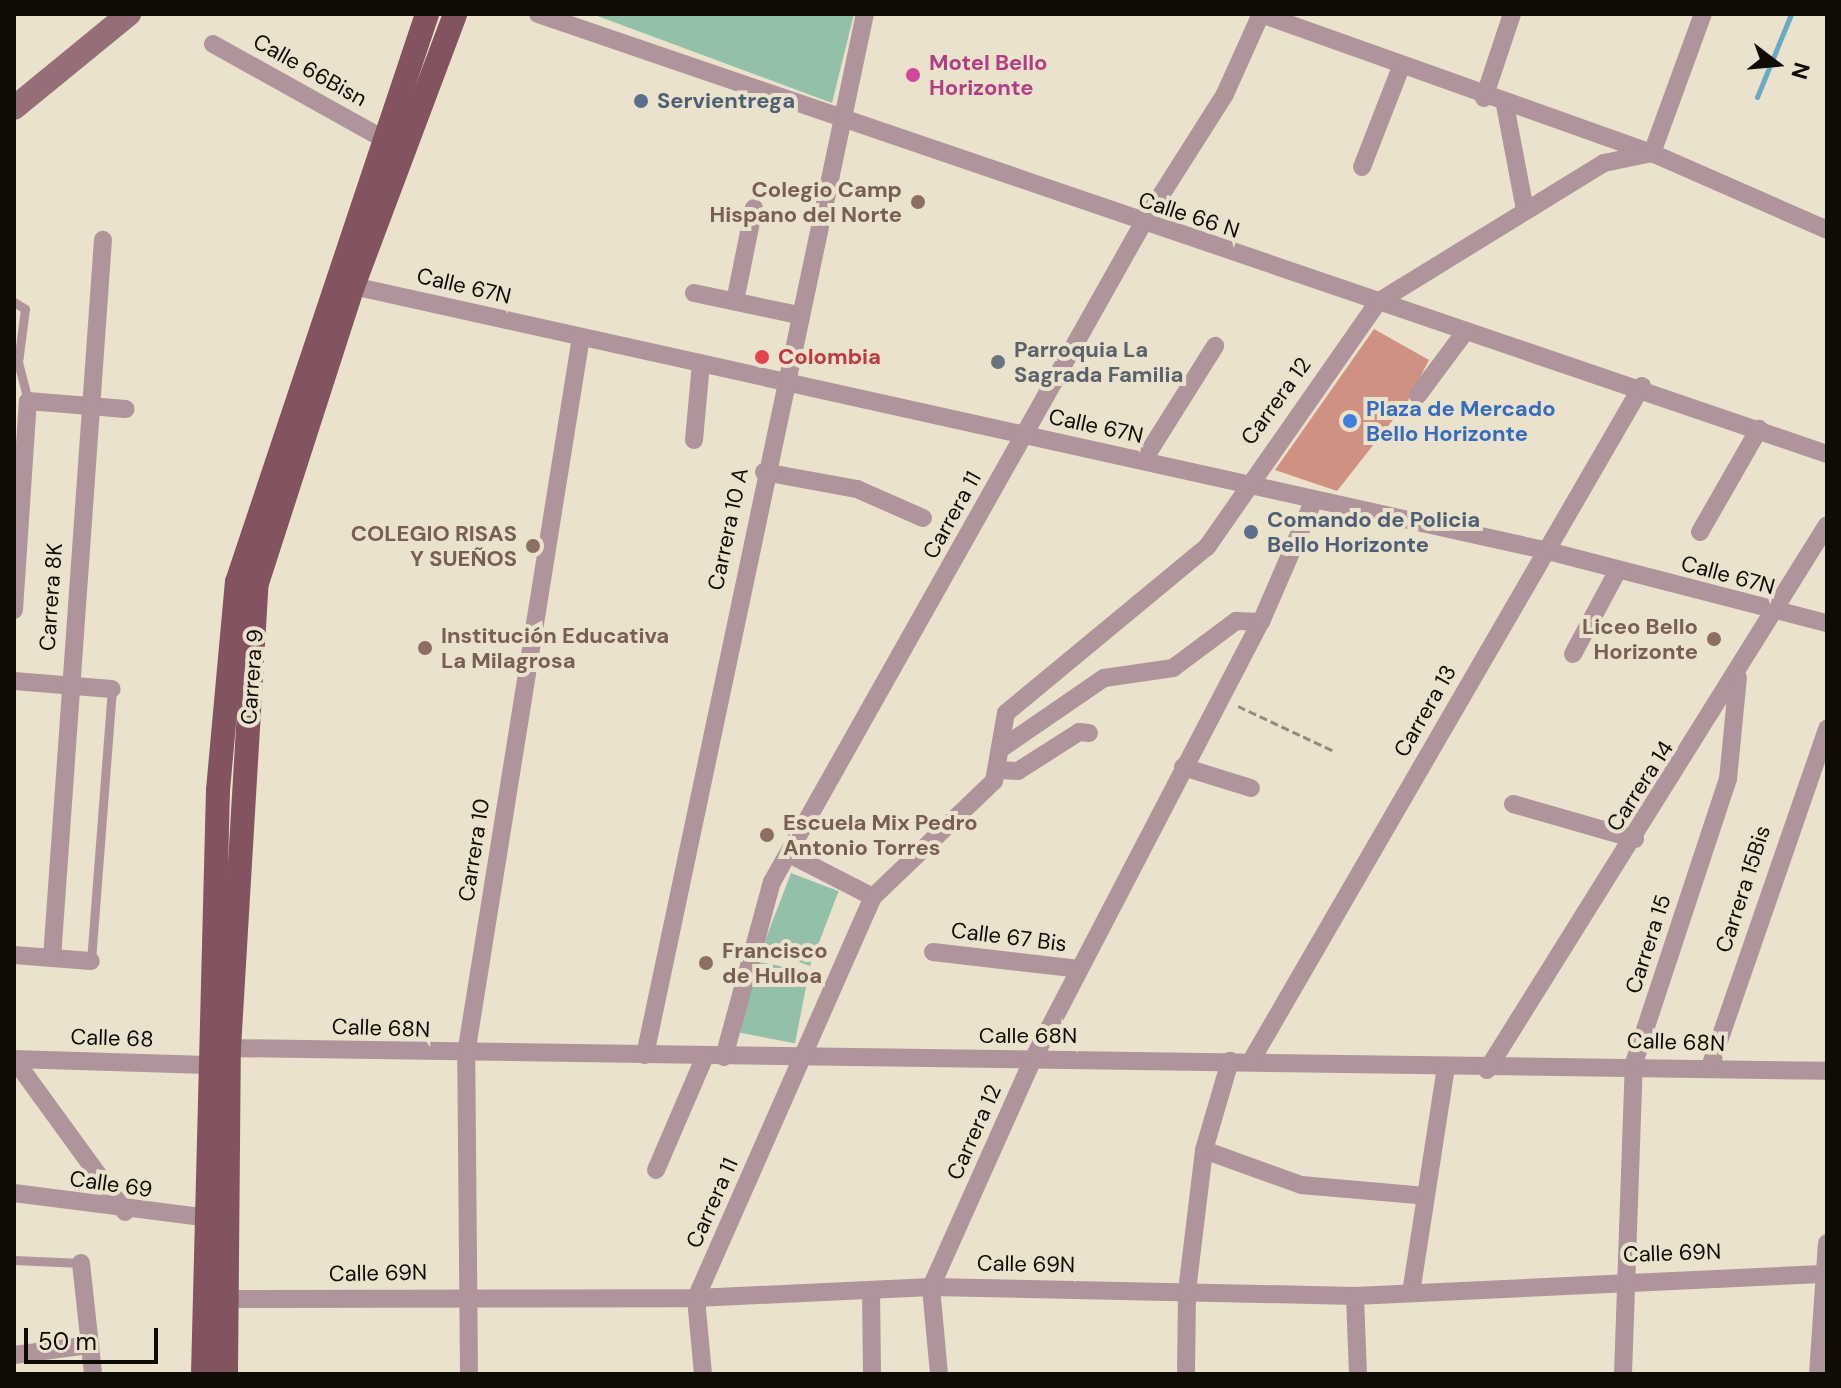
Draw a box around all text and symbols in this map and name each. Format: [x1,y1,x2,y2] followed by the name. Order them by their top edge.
[1737,24,1817,104] north arrow
[249,28,371,112] street label: Calle 66Bisn
[929,49,1047,100] place label: Motel Bello Horizonte
[1784,59,1817,82] text: N
[904,66,922,84] marker: Motel Bello Horizonte
[657,88,795,114] place label: Servientrega
[632,92,650,110] marker: Servientrega
[709,176,902,228] place label: Colegio Camp Hispano del Norte
[1135,186,1243,244] street label: Calle 66 N
[909,193,927,211] marker: Colegio Camp Hispano del Norte
[414,262,514,310] street label: Calle 67N
[1014,336,1183,388] place label: Parroquia La Sagrada Familia
[778,344,881,370] place label: Colombia
[753,348,771,366] marker: Colombia
[1235,352,1317,450] street label: Carrera 12
[989,353,1007,371] marker: Parroquia La Sagrada Familia
[1366,395,1556,446] place label: Plaza de Mercado Bello Horizonte
[1046,403,1146,449] street label: Calle 67N
[1341,412,1359,430] marker: Plaza de Mercado Bello Horizonte
[702,465,754,593] street label: Carrera 10 A
[917,467,987,563] street label: Carrera 11
[1267,506,1480,558] place label: Comando de Policia Bello Horizonte
[351,520,517,572] place label: COLEGIO RISAS Y SUEÑOS
[1242,523,1260,541] marker: Comando de Policia Bello Horizonte
[524,537,542,555] marker: COLEGIO RISAS Y SUEÑOS
[34,542,68,652] street label: Carrera 8K
[1678,550,1778,600] street label: Calle 67N
[1582,613,1698,664] place label: Liceo Bello Horizonte
[441,622,669,674] place label: Institución Educativa La Milagrosa
[235,628,269,726] street label: Carrera 9
[1705,630,1723,648] marker: Liceo Bello Horizonte
[416,639,434,657] marker: Institución Educativa La Milagrosa
[1388,660,1462,762] street label: Carrera 13
[1601,736,1679,836] street label: Carrera 14
[453,797,495,903] street label: Carrera 10
[783,809,978,860] place label: Escuela Mix Pedro Antonio Torres
[1710,822,1776,956] street label: Carrera 15Bis
[758,826,776,844] marker: Escuela Mix Pedro Antonio Torres
[1620,891,1676,997] street label: Carrera 15
[950,917,1068,957] street label: Calle 67 Bis
[722,937,828,988] place label: Francisco de Hulloa
[697,954,715,972] marker: Francisco de Hulloa
[331,1013,431,1043] street label: Calle 68N
[70,1023,154,1053] street label: Calle 68
[979,1023,1077,1049] street label: Calle 68N
[1626,1027,1726,1057] street label: Calle 68N
[941,1080,1007,1184] street label: Carrera 12
[680,1154,744,1252] street label: Carrera 11
[68,1165,154,1203] street label: Calle 69
[1622,1238,1722,1268] street label: Calle 69N
[977,1250,1075,1278] street label: Calle 69N
[329,1259,427,1287] street label: Calle 69N
[28,1312,162,1362] scale bar
[38,1326,97,1357] text: 50 m

